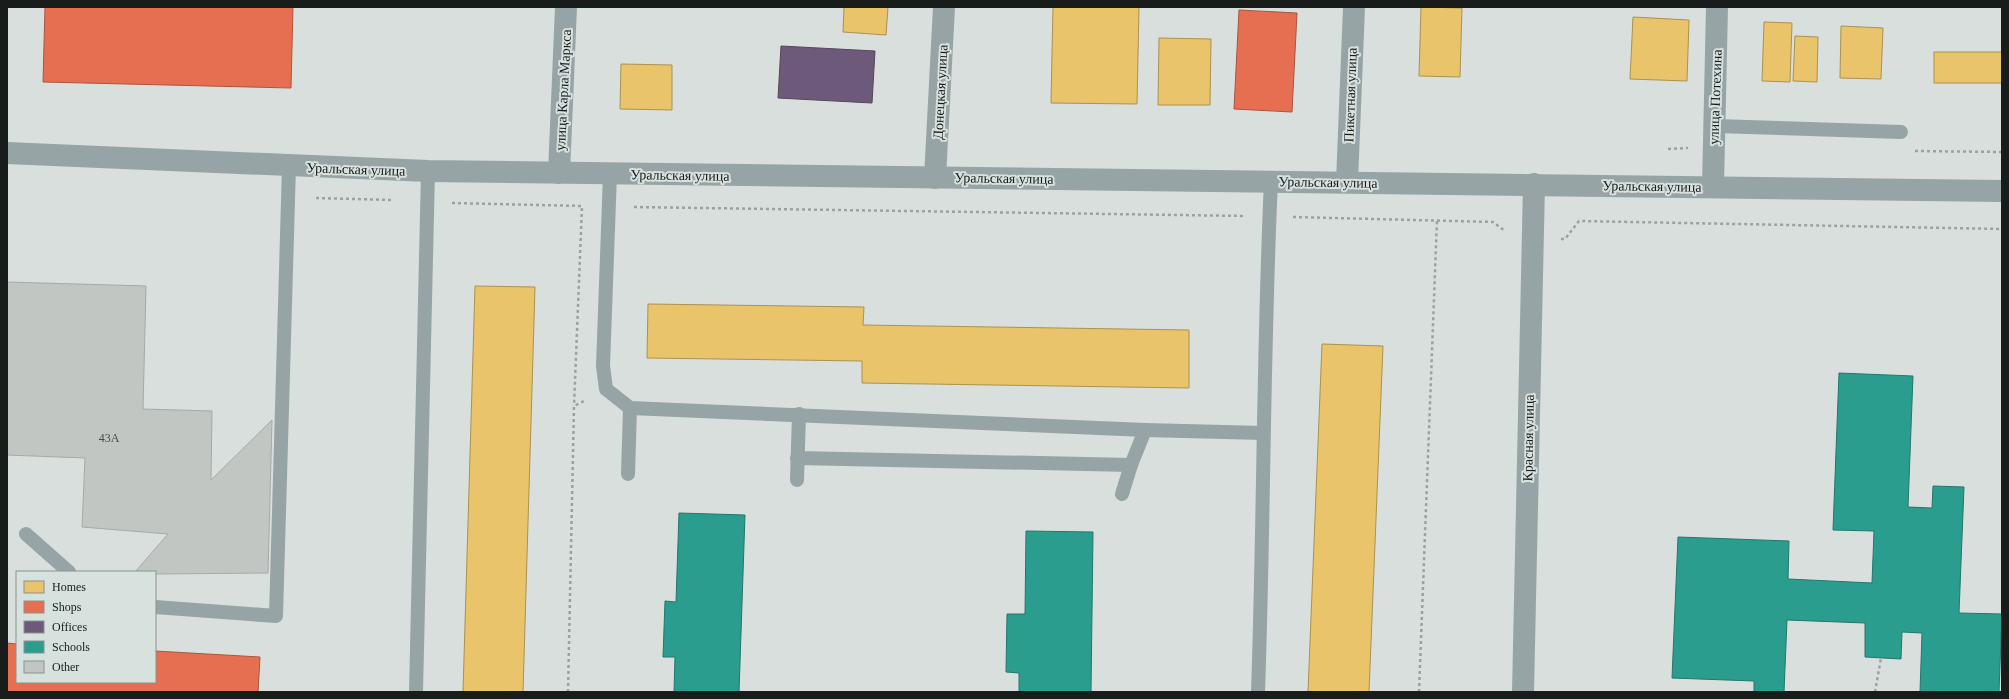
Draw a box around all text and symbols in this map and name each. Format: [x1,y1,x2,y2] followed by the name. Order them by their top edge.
[553,28,574,151] street label: улица Карла Маркса
[931,43,951,140] street label: Донецкая улица
[1341,47,1360,143] street label: Пикетная улица
[1706,48,1725,145] street label: улица Потехина
[306,160,406,179] street label: Уральская улица
[630,167,730,184] street label: Уральская улица
[954,170,1054,187] street label: Уральская улица
[1278,174,1378,191] street label: Уральская улица
[1602,178,1702,195] street label: Уральская улица
[1520,394,1537,482] street label: Красная улица
[99,431,120,445] house number: 43А
[16,571,156,683] legend
[52,580,86,594] text: Homes
[52,600,82,614] text: Shops
[52,620,87,634] text: Offices
[52,640,90,654] text: Schools
[52,660,79,674] text: Other

